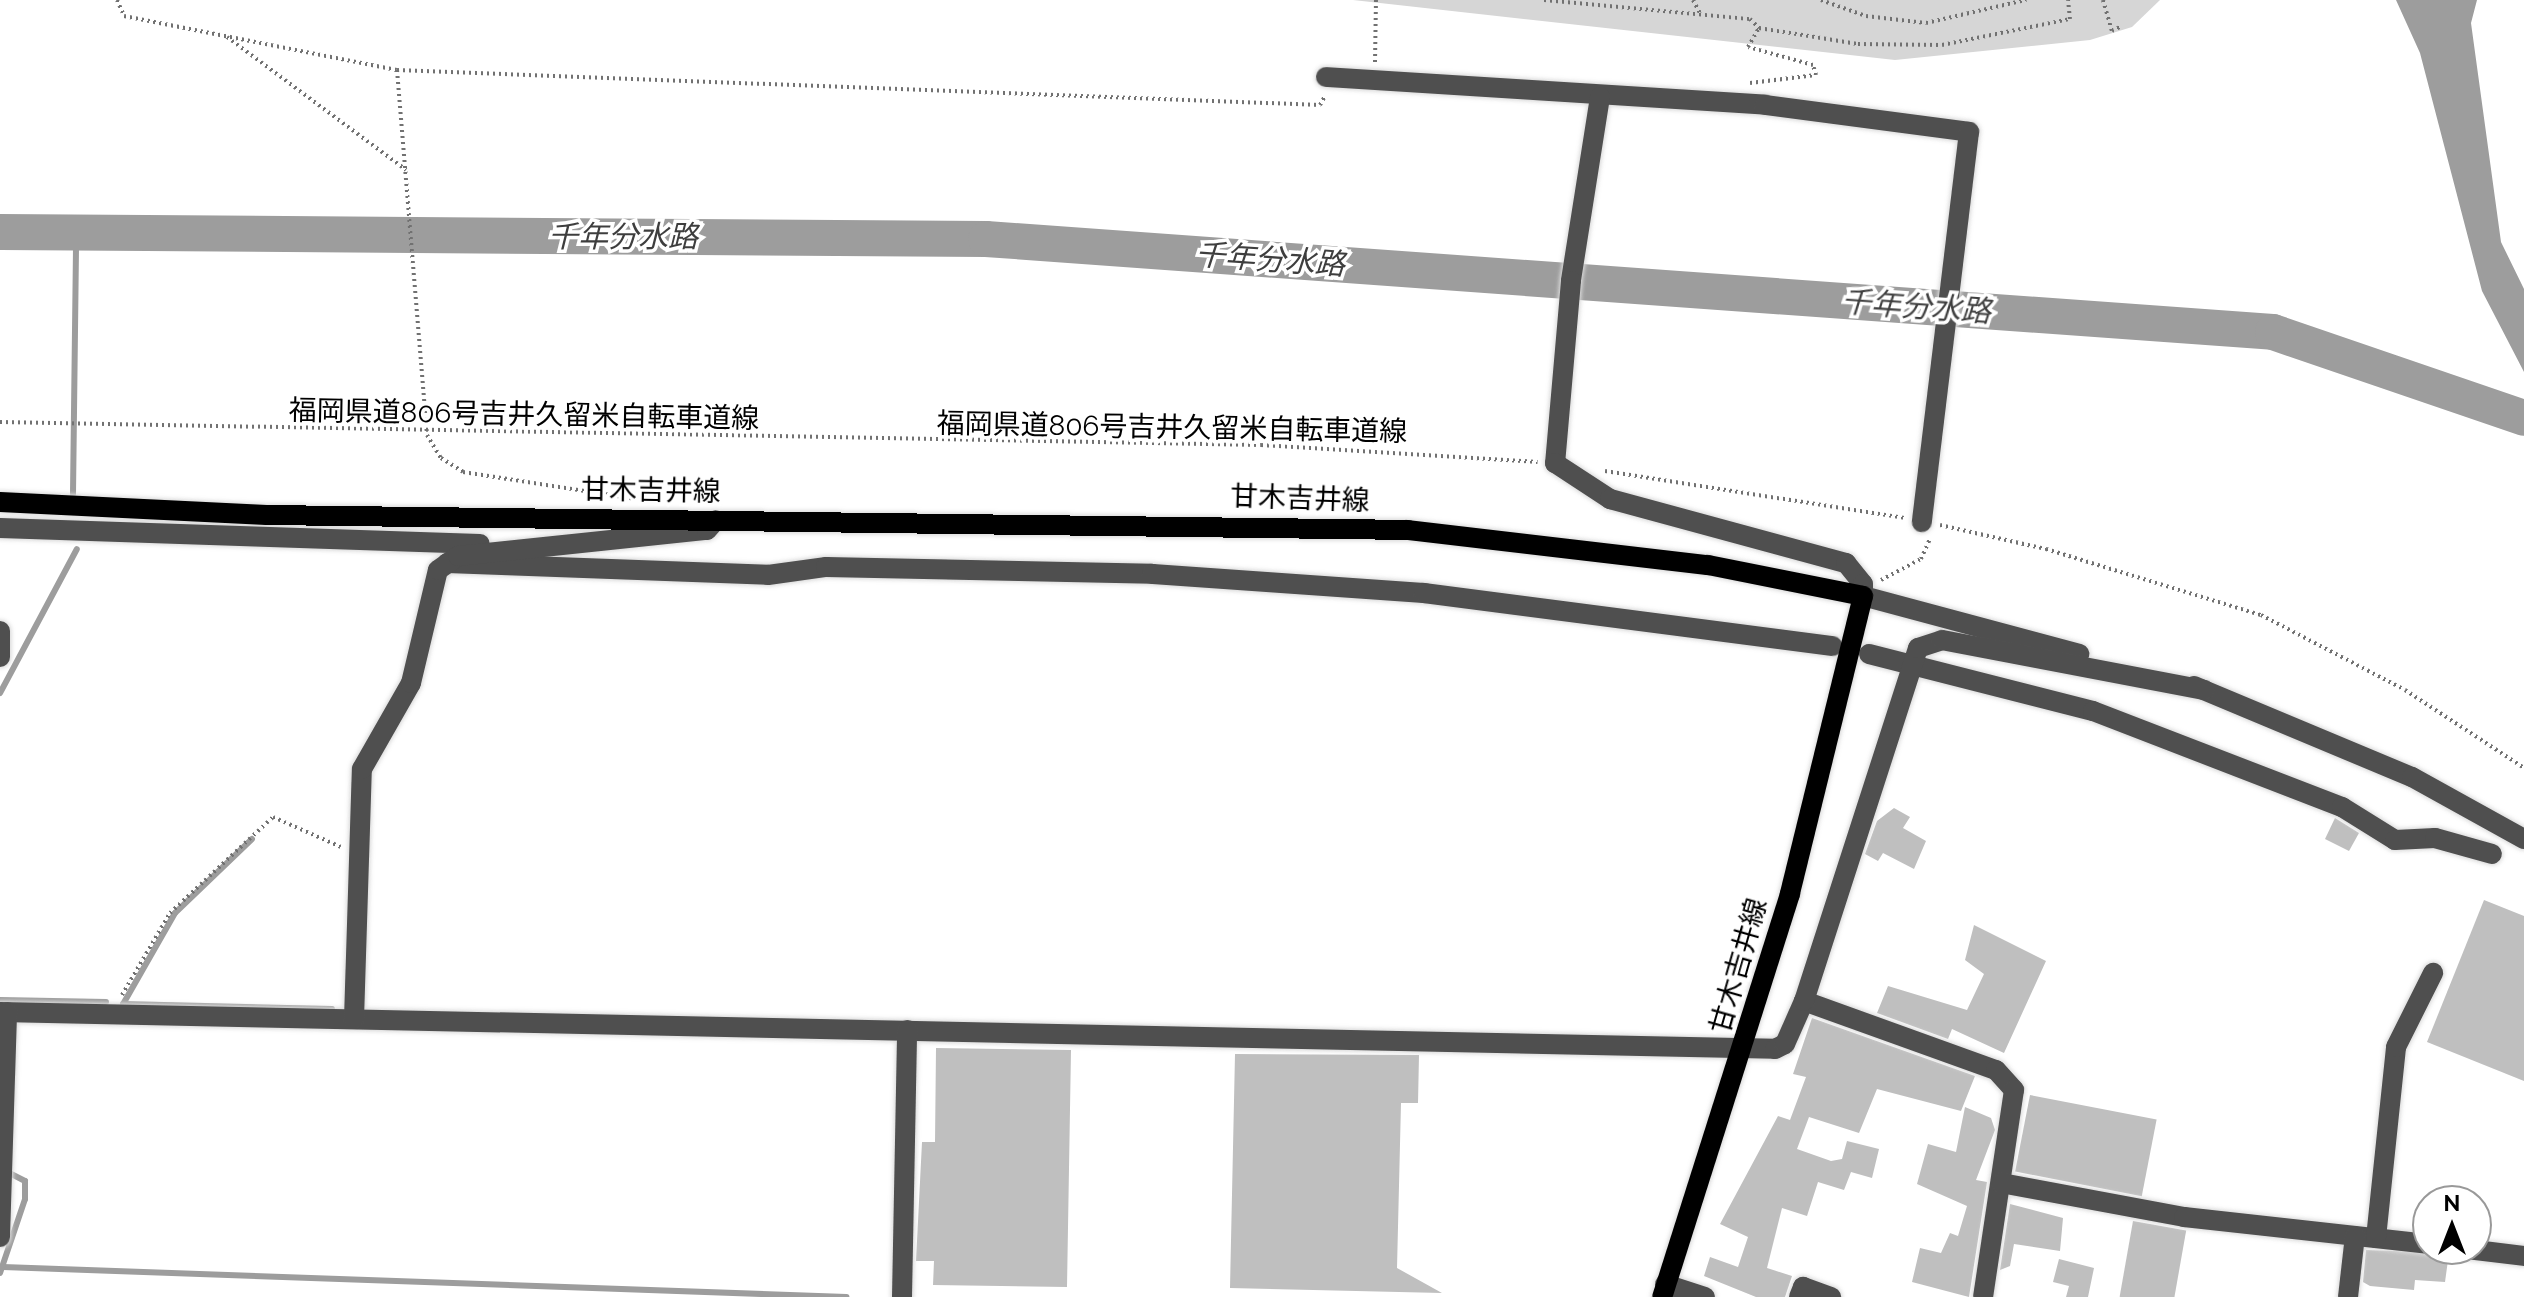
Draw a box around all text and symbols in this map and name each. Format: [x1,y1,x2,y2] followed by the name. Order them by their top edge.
[548,219,698,255] water label: 千年分水路
[1194,237,1346,283] water label: 千年分水路
[1840,284,1992,330] water label: 千年分水路
[288,394,760,436] street label: 福岡県道806号吉井久留米自転車道線
[936,407,1408,449] street label: 福岡県道806号吉井久留米自転車道線
[581,473,721,509] street label: 甘木吉井線
[1229,480,1371,518] street label: 甘木吉井線
[1704,894,1774,1038] street label: 甘木吉井線
[2412,1185,2492,1265] north arrow
[2444,1190,2460,1216] text: N

